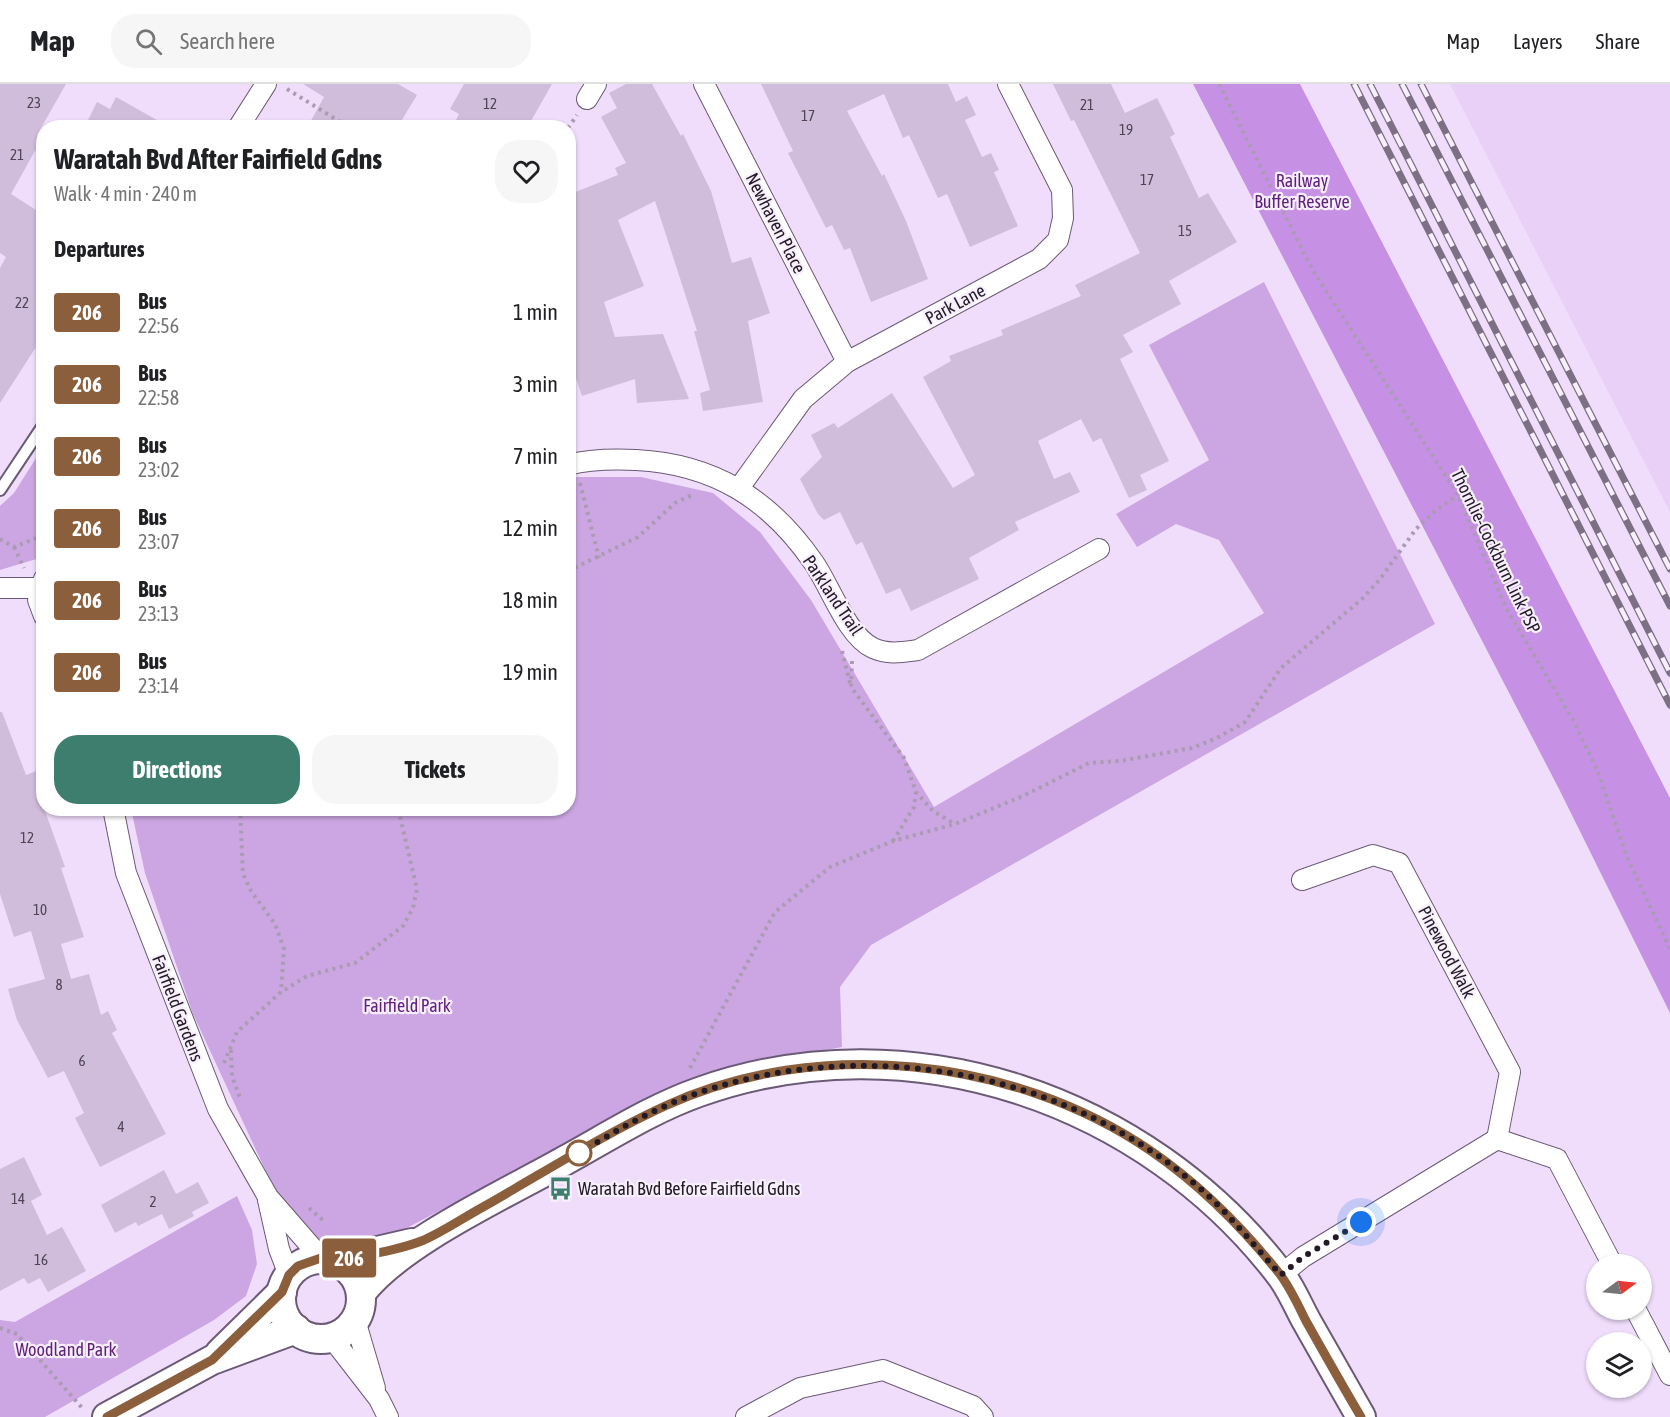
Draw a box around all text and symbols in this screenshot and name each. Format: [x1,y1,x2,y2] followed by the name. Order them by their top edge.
[111,14,531,68] search box
[30,25,75,57] text: Map
[132,25,165,58] icon: search
[180,28,275,54] text: Search here
[1446,29,1480,53] text: Map
[1513,29,1563,53] text: Layers
[1596,29,1640,53] text: Share
[27,94,41,111] house number: 23
[483,95,497,112] house number: 12
[1080,96,1094,113] house number: 21
[801,107,815,124] house number: 17
[1119,121,1133,138] house number: 19
[495,140,558,203] button: heart
[54,143,382,175] text: Waratah Bvd After Fairfield Gdns
[10,146,24,163] house number: 21
[742,169,810,277] street label: Newhaven Place
[1254,170,1350,212] park label: Railway Buffer Reserve
[1140,171,1154,188] house number: 17
[54,182,197,205] text: Walk · 4 min · 240 m
[1178,222,1192,239] house number: 15
[54,236,144,262] text: Departures
[921,280,989,328] street label: Park Lane
[138,288,167,314] text: Bus
[15,294,29,311] house number: 22
[513,299,558,325] text: 1 min
[72,300,102,324] text: 206
[138,314,179,337] text: 22:56
[138,360,167,386] text: Bus
[513,371,558,397] text: 3 min
[72,372,102,396] text: 206
[138,386,179,409] text: 22:58
[138,432,167,458] text: Bus
[513,443,558,469] text: 7 min
[72,444,102,468] text: 206
[138,458,180,481] text: 23:02
[1447,465,1545,637] street label: Thornlie-Cockburn Link PSP
[138,504,167,530] text: Bus
[503,515,558,541] text: 12 min
[72,516,102,540] text: 206
[138,530,180,553] text: 23:07
[799,551,868,639] street label: Parkland Trail
[138,576,167,602] text: Bus
[503,587,558,613] text: 18 min
[72,588,102,612] text: 206
[138,602,179,625] text: 23:13
[138,648,167,674] text: Bus
[503,659,558,685] text: 19 min
[72,660,102,684] text: 206
[138,674,179,697] text: 23:14
[54,735,300,804] button: Directions
[312,735,558,804] button: Tickets
[20,829,34,846] house number: 12
[33,901,47,918] house number: 10
[1414,902,1480,1002] street label: Pinewood Walk
[148,952,208,1064] street label: Fairfield Gardens
[55,976,63,993] house number: 8
[363,995,451,1016] park label: Fairfield Park
[78,1052,86,1069] house number: 6
[117,1118,125,1135] house number: 4
[566,1140,592,1166] unlabelled marker
[547,1175,573,1201] bus stop icon: Waratah Bvd Before Fairfield Gdns
[578,1178,800,1199] place label: Waratah Bvd Before Fairfield Gdns
[11,1190,25,1207] house number: 14
[149,1193,157,1210] house number: 2
[1346,1207,1376,1237] your location
[314,1238,383,1278] line badge: 206
[334,1246,364,1270] text: 206
[34,1251,48,1268] house number: 16
[1586,1254,1652,1320] north arrow
[1586,1254,1652,1398] map controls
[1586,1332,1652,1398] button: layers
[16,1339,117,1360] park label: Woodland Park

